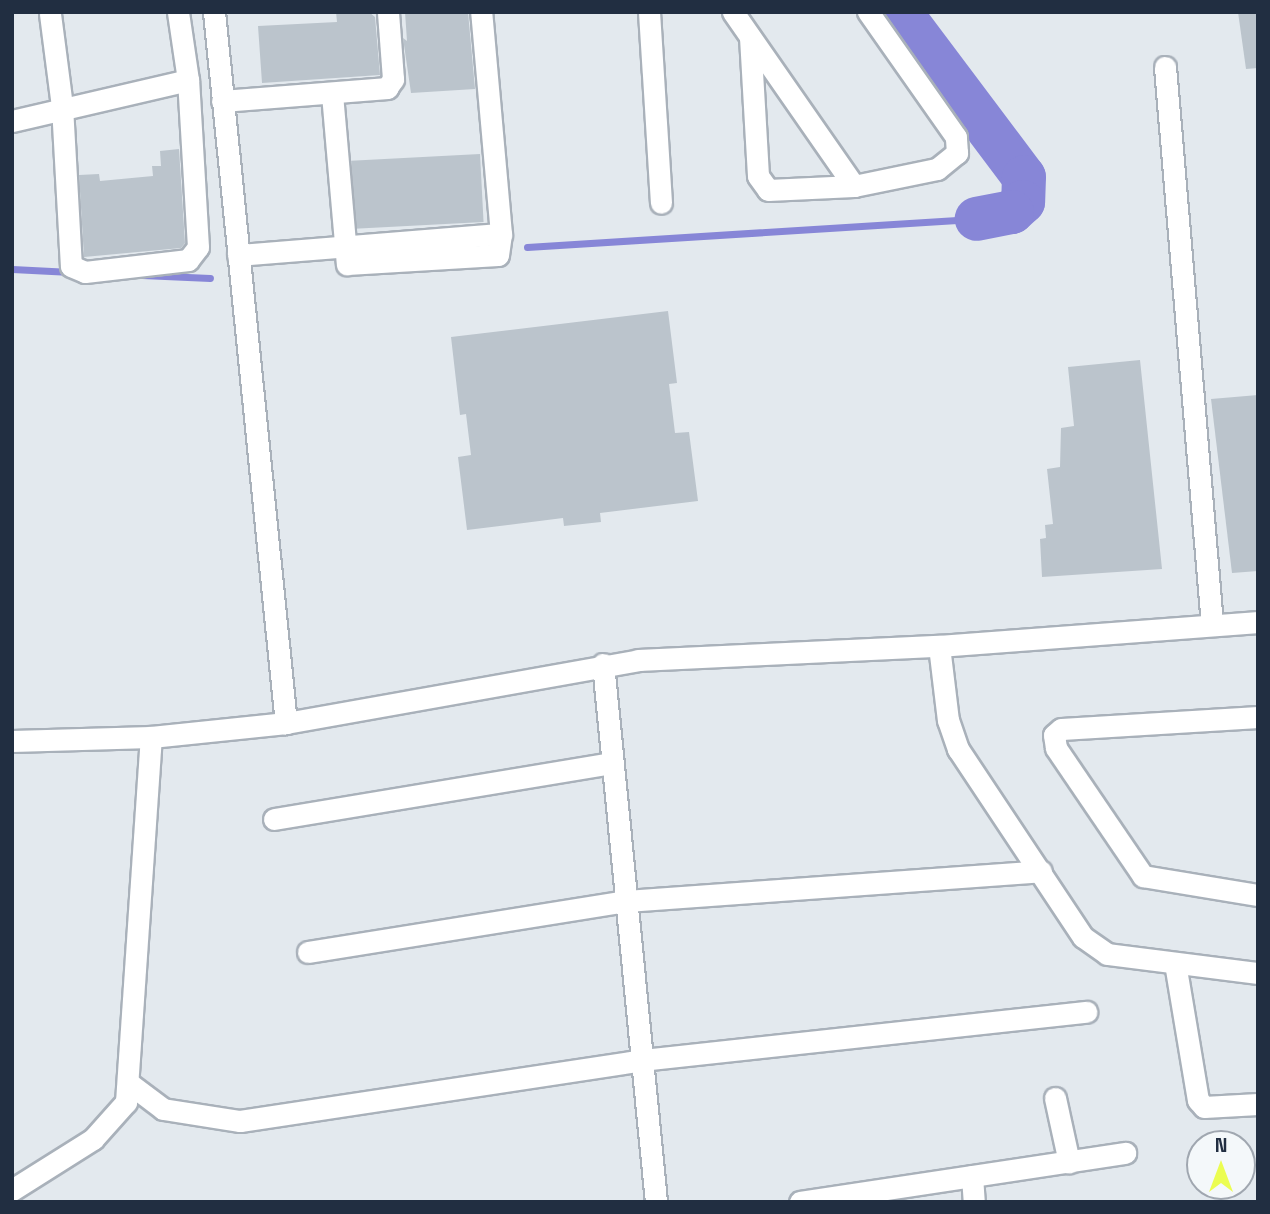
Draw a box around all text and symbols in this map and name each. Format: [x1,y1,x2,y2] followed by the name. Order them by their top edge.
[1186,1130,1256,1200] north arrow
[1215,1133,1227,1158] text: N

